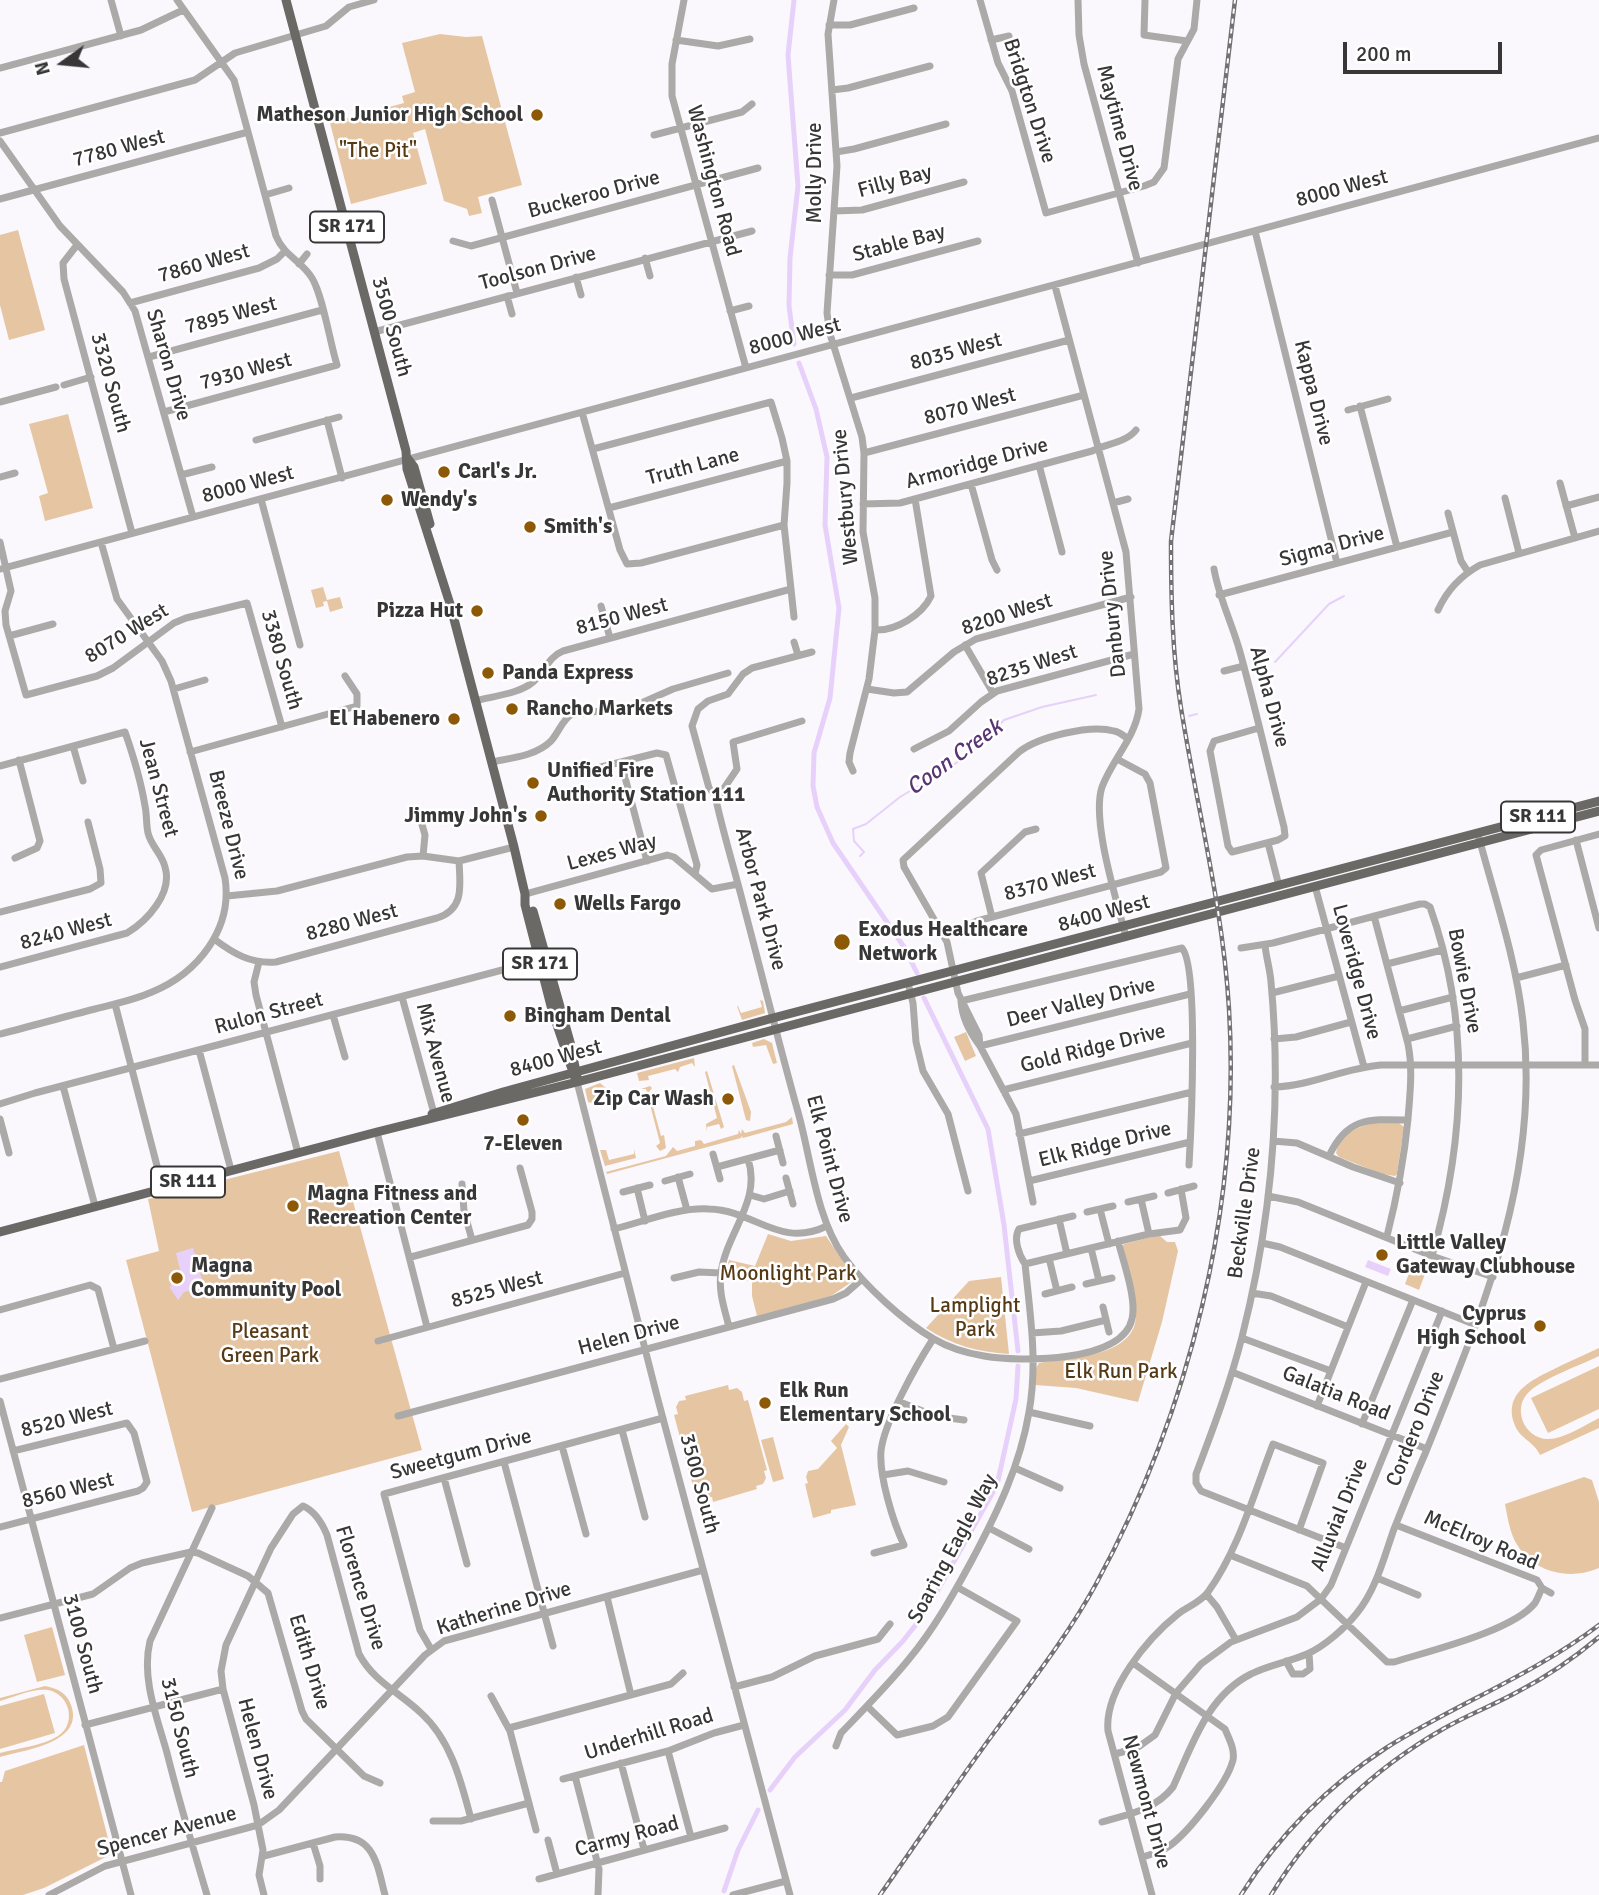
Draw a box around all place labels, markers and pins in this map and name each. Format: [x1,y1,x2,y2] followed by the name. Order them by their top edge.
[256,102,523,128] place label: Matheson Junior High School
[529,107,545,123] marker: Matheson Junior High School
[458,459,537,485] place label: Carl's Jr.
[436,464,452,480] marker: Carl's Jr.
[401,487,477,513] place label: Wendy's
[379,492,395,508] marker: Wendy's
[544,514,612,540] place label: Smith's
[522,519,538,535] marker: Smith's
[376,598,463,624] place label: Pizza Hut
[469,603,485,619] marker: Pizza Hut
[502,660,633,686] place label: Panda Express
[480,665,496,681] marker: Panda Express
[526,696,673,722] place label: Rancho Markets
[504,701,520,717] marker: Rancho Markets
[329,706,440,732] place label: El Habenero
[446,711,462,727] marker: El Habenero
[547,758,745,808] place label: Unified Fire Authority Station 111
[525,775,541,791] marker: Unified Fire Authority Station 111
[404,803,527,829] place label: Jimmy John's
[533,808,549,824] marker: Jimmy John's
[574,891,681,917] place label: Wells Fargo
[552,896,568,912] marker: Wells Fargo
[858,917,1028,967] place label: Exodus Healthcare Network
[832,932,852,952] marker: Exodus Healthcare Network
[524,1003,671,1029] place label: Bingham Dental
[502,1008,518,1024] marker: Bingham Dental
[593,1086,714,1112] place label: Zip Car Wash
[720,1091,736,1107] marker: Zip Car Wash
[515,1112,531,1128] marker: 7-Eleven
[483,1131,563,1157] place label: 7-Eleven
[307,1181,477,1231] place label: Magna Fitness and Recreation Center
[285,1198,301,1214] marker: Magna Fitness and Recreation Center
[1396,1230,1575,1280] place label: Little Valley Gateway Clubhouse
[1374,1247,1390,1263] marker: Little Valley Gateway Clubhouse
[191,1253,341,1303] place label: Magna Community Pool
[169,1270,185,1286] marker: Magna Community Pool
[1416,1301,1526,1351] place label: Cyprus High School
[1532,1318,1548,1334] marker: Cyprus High School
[779,1378,951,1428] place label: Elk Run Elementary School
[757,1395,773,1411] marker: Elk Run Elementary School

